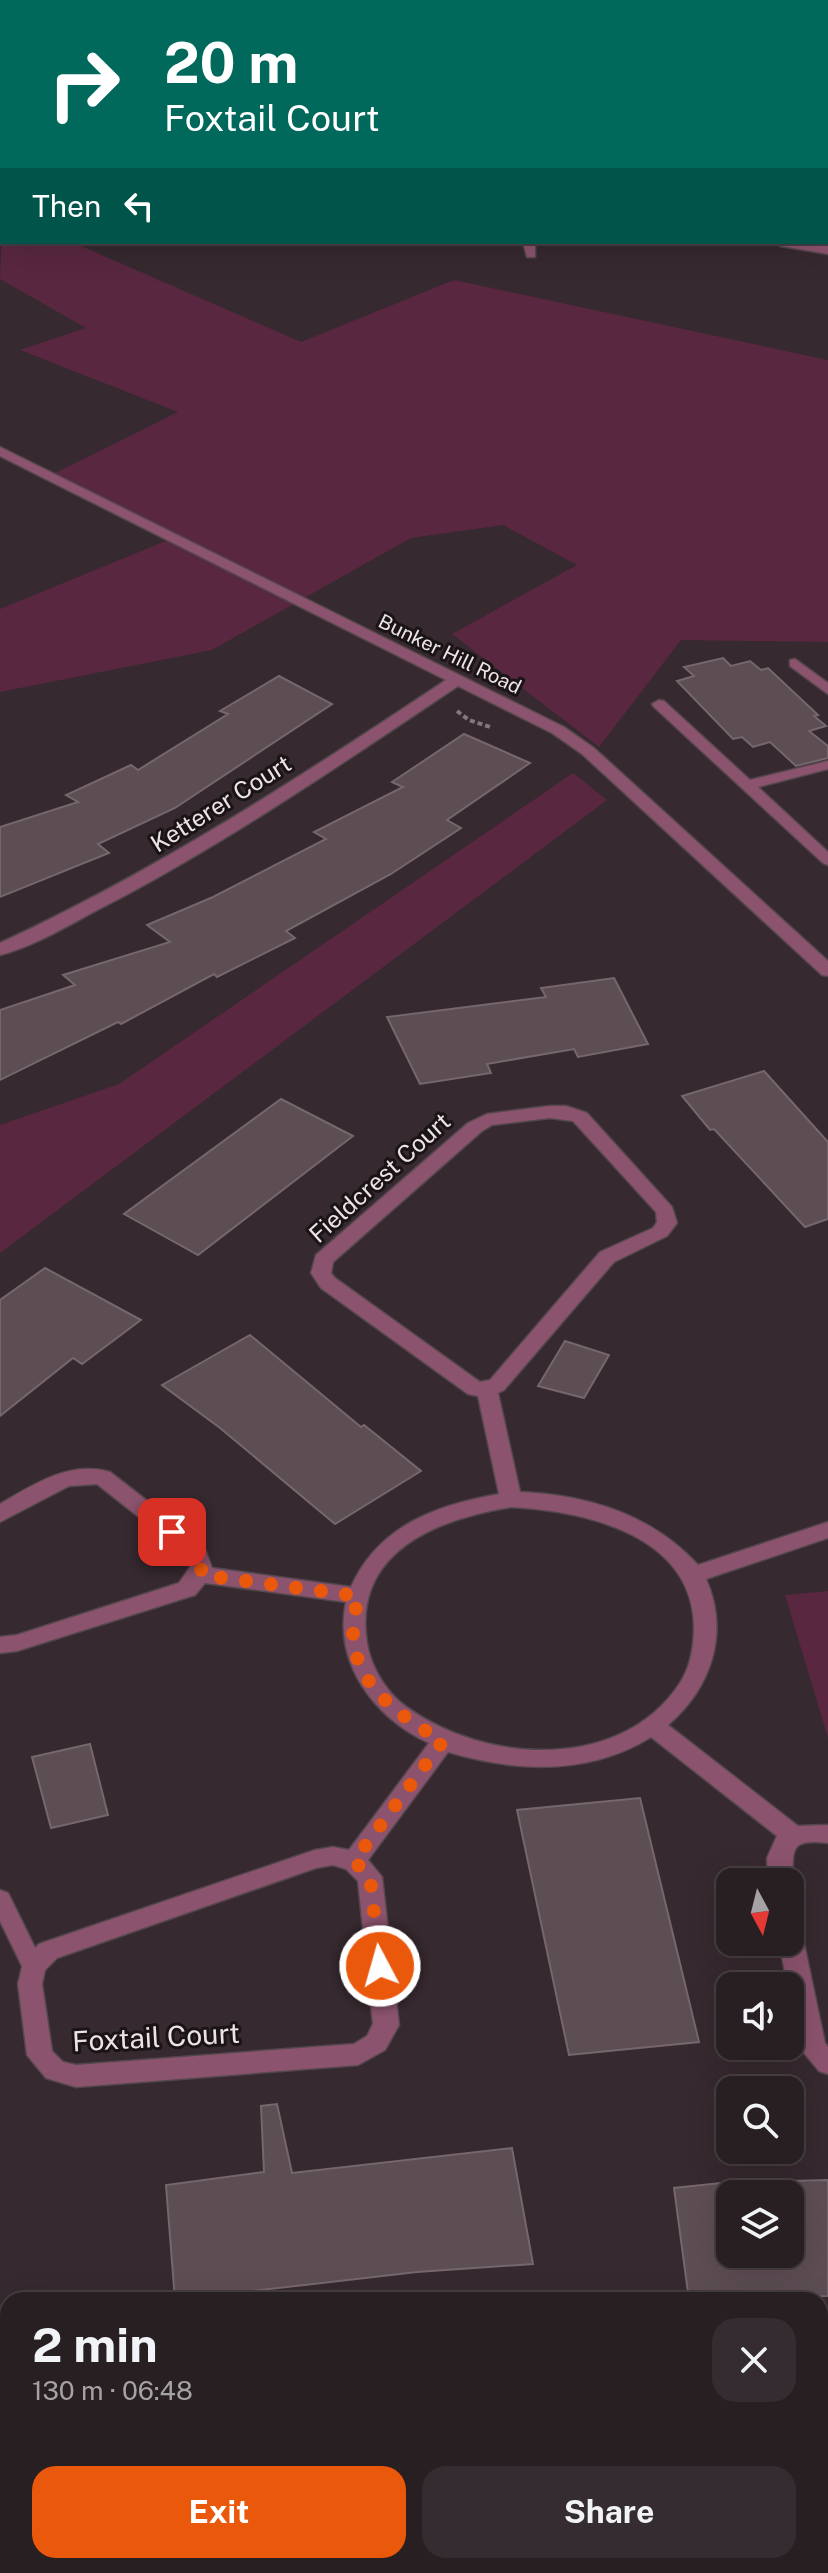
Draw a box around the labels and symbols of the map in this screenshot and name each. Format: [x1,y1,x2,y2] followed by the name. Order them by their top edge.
[375,609,525,699] street label: Bunker Hill Road
[145,749,296,857] street label: Ketterer Court
[303,1107,456,1248] street label: Fieldcrest Court
[138,1498,206,1566] pin
[716,1868,804,1956] north arrow
[338,1924,422,2008] position arrow
[71,2016,241,2057] street label: Foxtail Court

